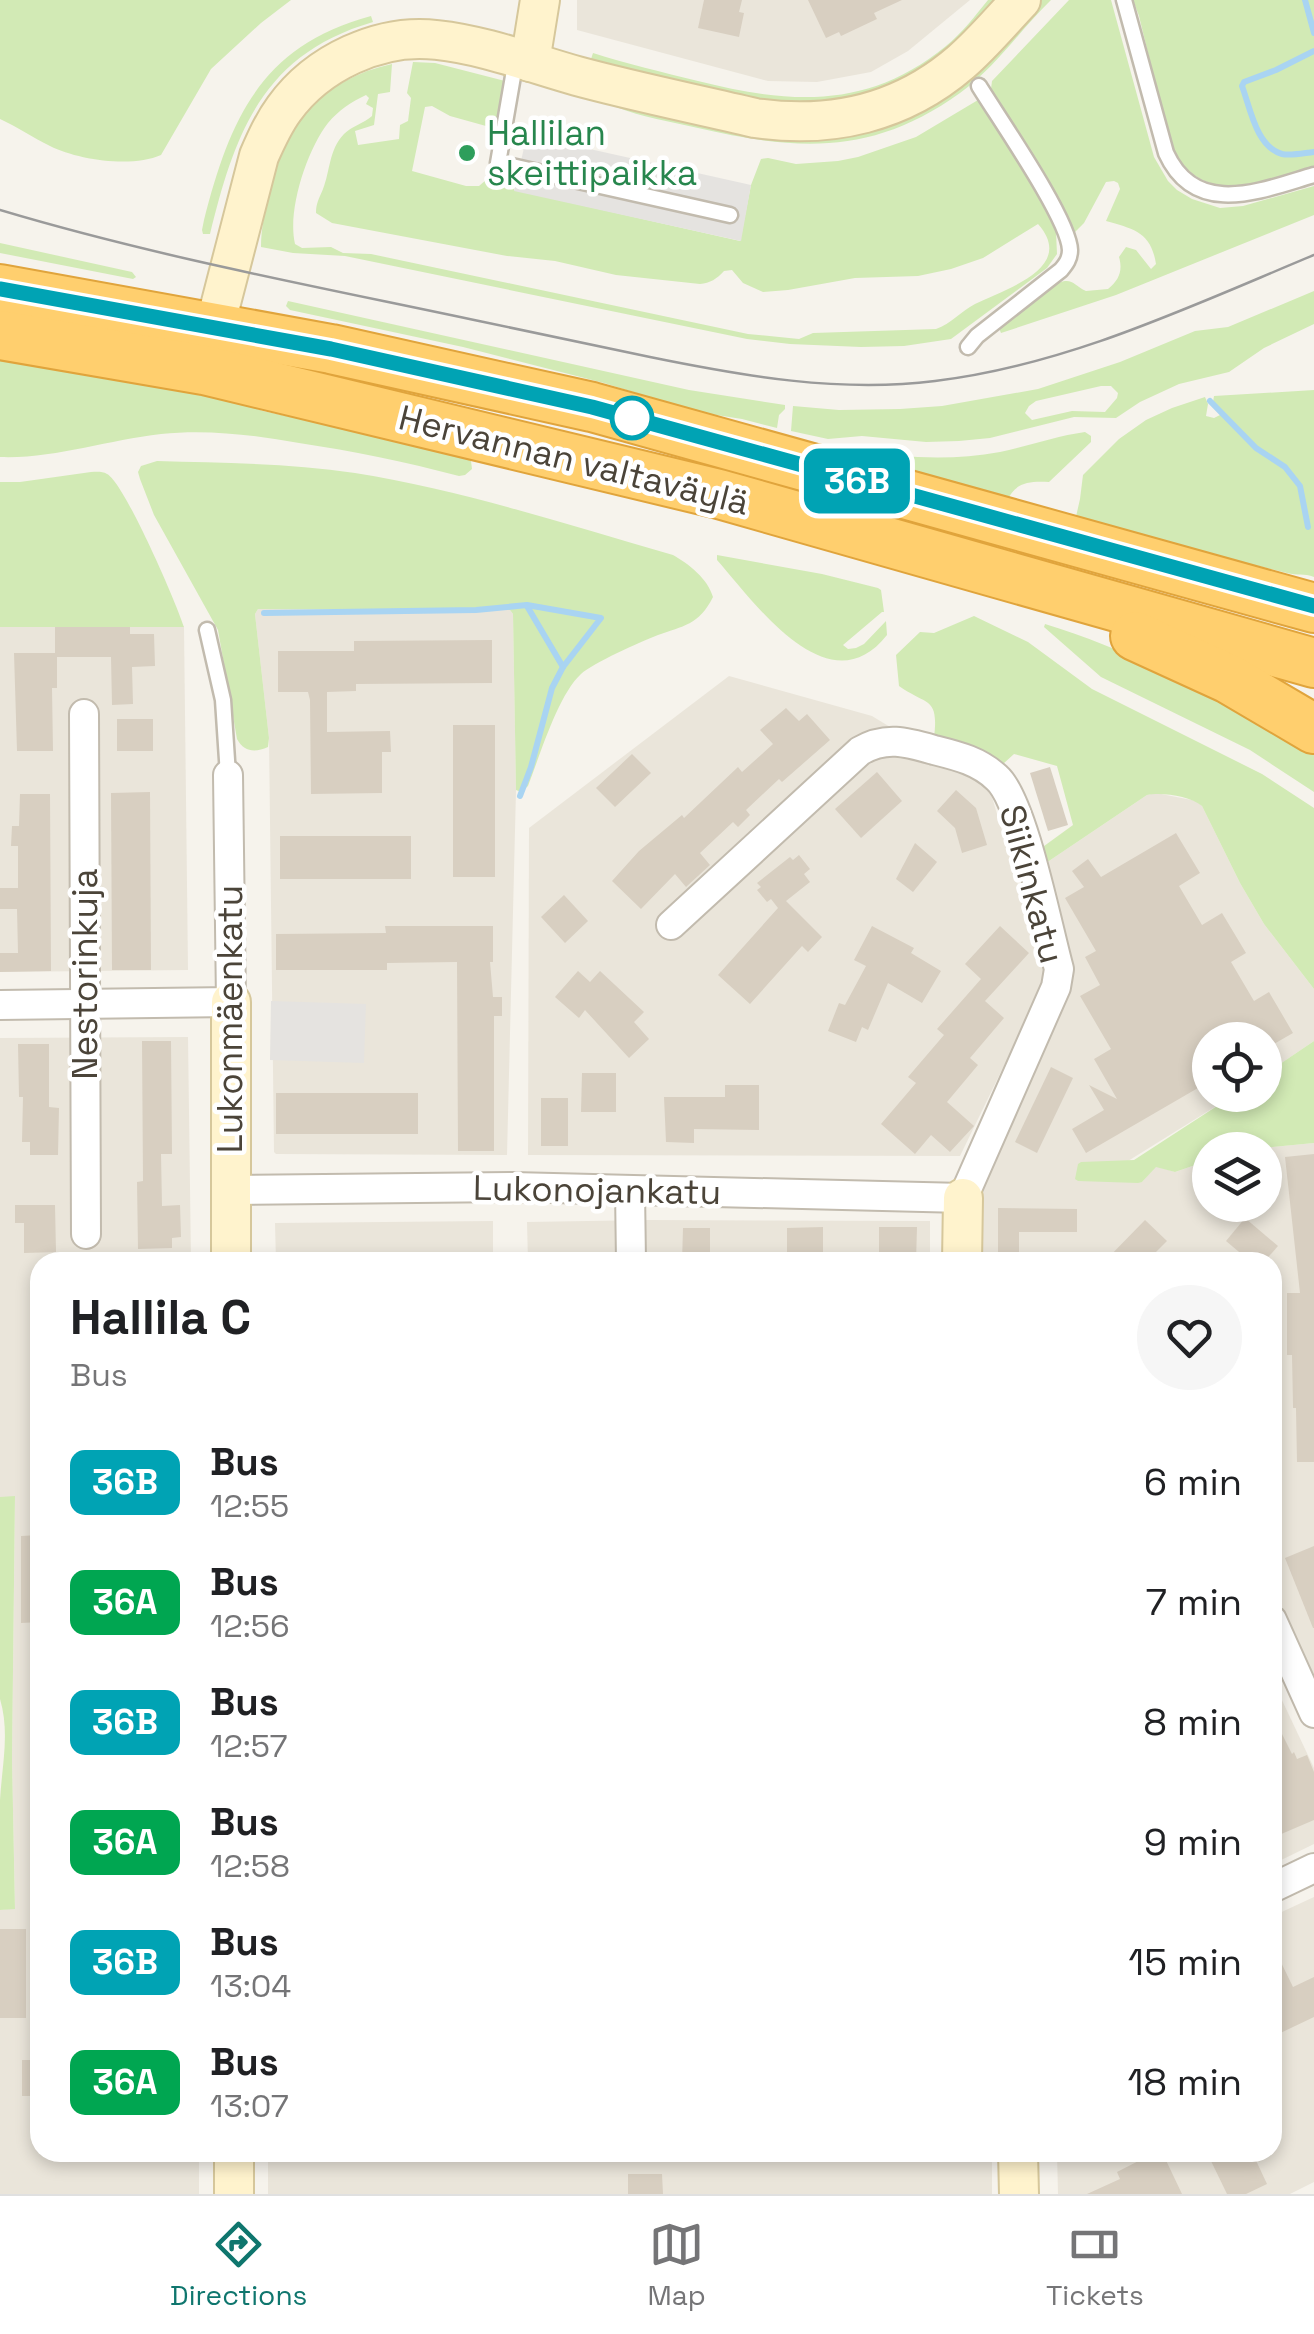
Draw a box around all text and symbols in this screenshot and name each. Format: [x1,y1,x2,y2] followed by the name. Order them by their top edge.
[487,111,697,195] place label: Hallilan skeittipaikka
[456,142,478,164] marker: Hallilan skeittipaikka
[394,395,754,525] street label: Hervannan valtaväylä
[611,397,653,439] unlabelled marker
[800,448,914,514] line badge: 36B
[824,459,890,503] text: 36B
[990,800,1074,968] street label: Siikinkatu
[63,868,107,1080] street label: Nestorinkuja
[208,885,252,1153] street label: Lukonmäenkatu
[1192,1022,1282,1222] map controls
[1192,1022,1282,1112] button: locate
[1192,1132,1282,1222] button: layers
[473,1166,721,1214] street label: Lukonojankatu
[1137,1285,1242,1390] button: heart
[70,1287,251,1348] text: Hallila C
[70,1355,128,1395] text: Bus
[210,1438,279,1486] text: Bus
[1144,1458,1242,1506] text: 6 min
[92,1460,158,1504] text: 36B
[210,1486,289,1526] text: 12:55
[210,1558,279,1606] text: Bus
[1146,1578,1242,1626] text: 7 min
[92,1580,158,1624] text: 36A
[210,1606,290,1646] text: 12:56
[210,1678,279,1726] text: Bus
[1143,1698,1242,1746] text: 8 min
[92,1700,158,1744] text: 36B
[210,1726,288,1766] text: 12:57
[210,1798,279,1846] text: Bus
[1144,1818,1242,1866] text: 9 min
[92,1820,158,1864] text: 36A
[210,1846,290,1886] text: 12:58
[210,1918,279,1966] text: Bus
[1128,1938,1242,1986] text: 15 min
[92,1940,158,1984] text: 36B
[210,1966,291,2006] text: 13:04
[210,2038,279,2086] text: Bus
[1127,2058,1242,2106] text: 18 min
[92,2060,158,2104] text: 36A
[210,2086,289,2126] text: 13:07
[170,2217,307,2313] tab: Directions
[648,2217,706,2313] tab: Map
[1046,2217,1144,2313] tab: Tickets

